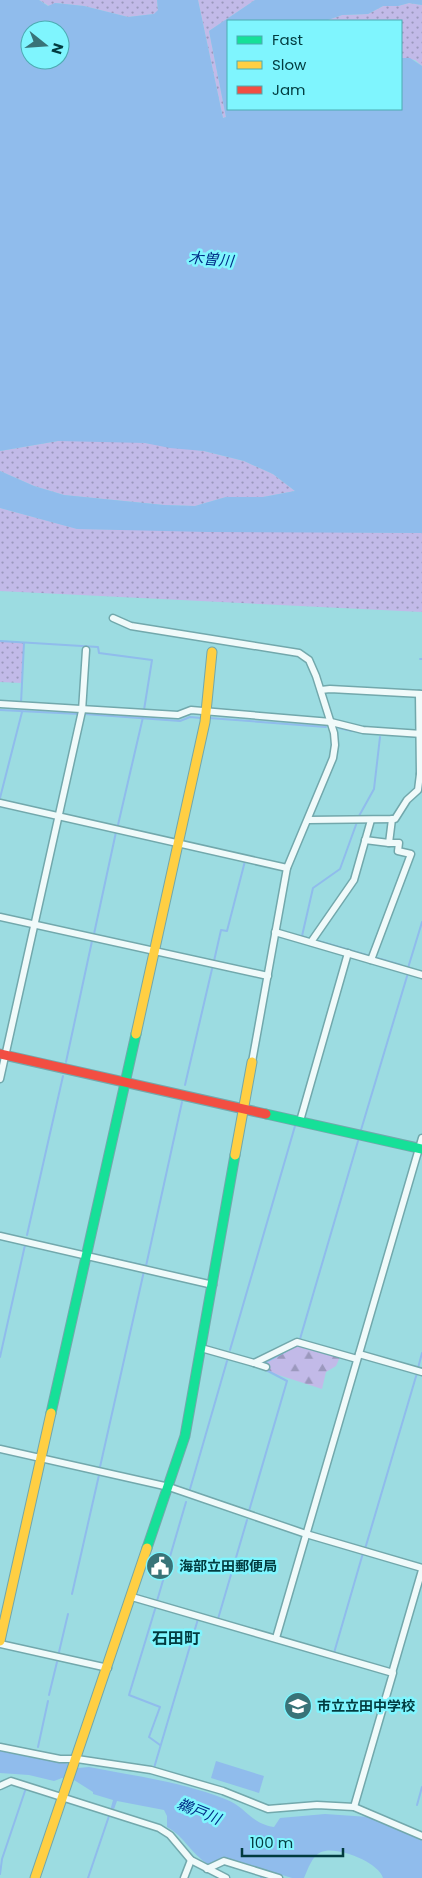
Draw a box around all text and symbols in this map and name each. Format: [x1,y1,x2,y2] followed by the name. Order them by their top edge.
[20,20,70,70] north arrow
[227,20,402,110] legend
[272,29,303,50] text: Fast
[46,41,69,57] text: N
[272,54,307,75] text: Slow
[272,79,306,100] text: Jam
[188,247,236,272] water label: 木曽川
[145,1551,175,1581] public building icon: 海部立田郵便局
[179,1556,277,1576] place label: 海部立田郵便局
[152,1627,200,1650] district label: 石田町
[283,1691,313,1721] school or university icon: 市立立田中学校
[317,1696,415,1716] place label: 市立立田中学校
[174,1793,226,1830] water label: 鵜戸川
[242,1826,343,1858] scale bar
[250,1832,293,1853] text: 100 m

